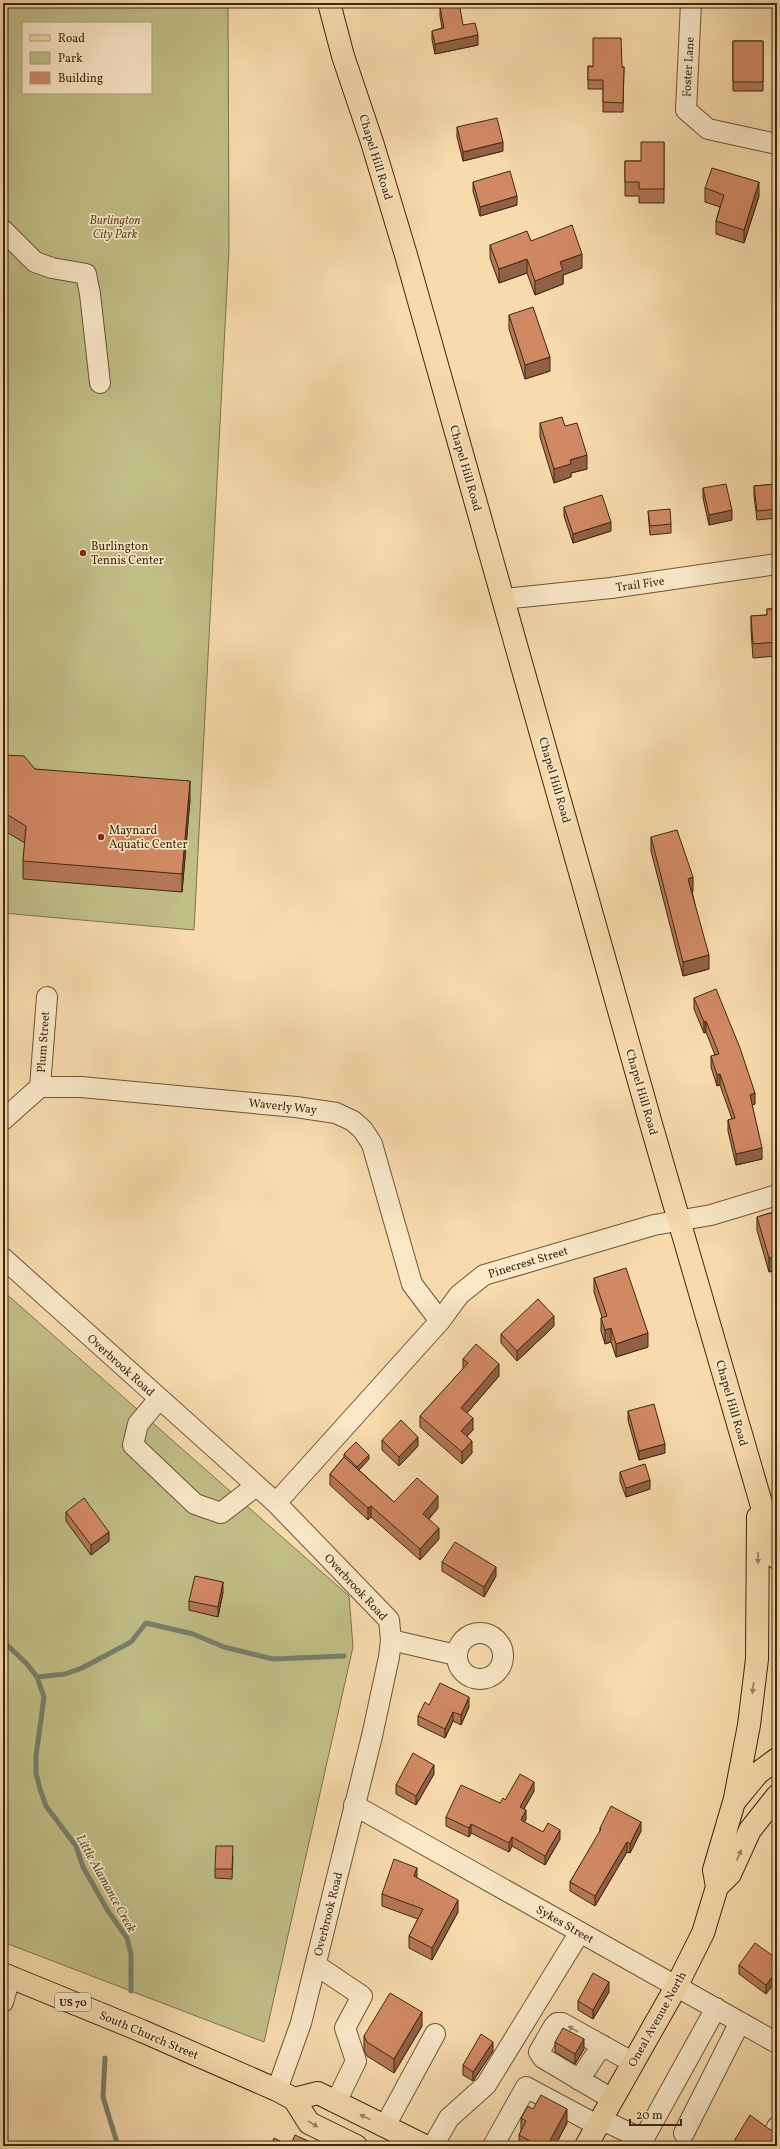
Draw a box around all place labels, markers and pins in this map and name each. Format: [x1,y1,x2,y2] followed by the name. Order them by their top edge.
[91,539,164,569] place label: Burlington Tennis Center
[78,548,88,558] marker: Burlington Tennis Center
[109,823,187,853] place label: Maynard Aquatic Center
[96,832,106,842] marker: Maynard Aquatic Center

